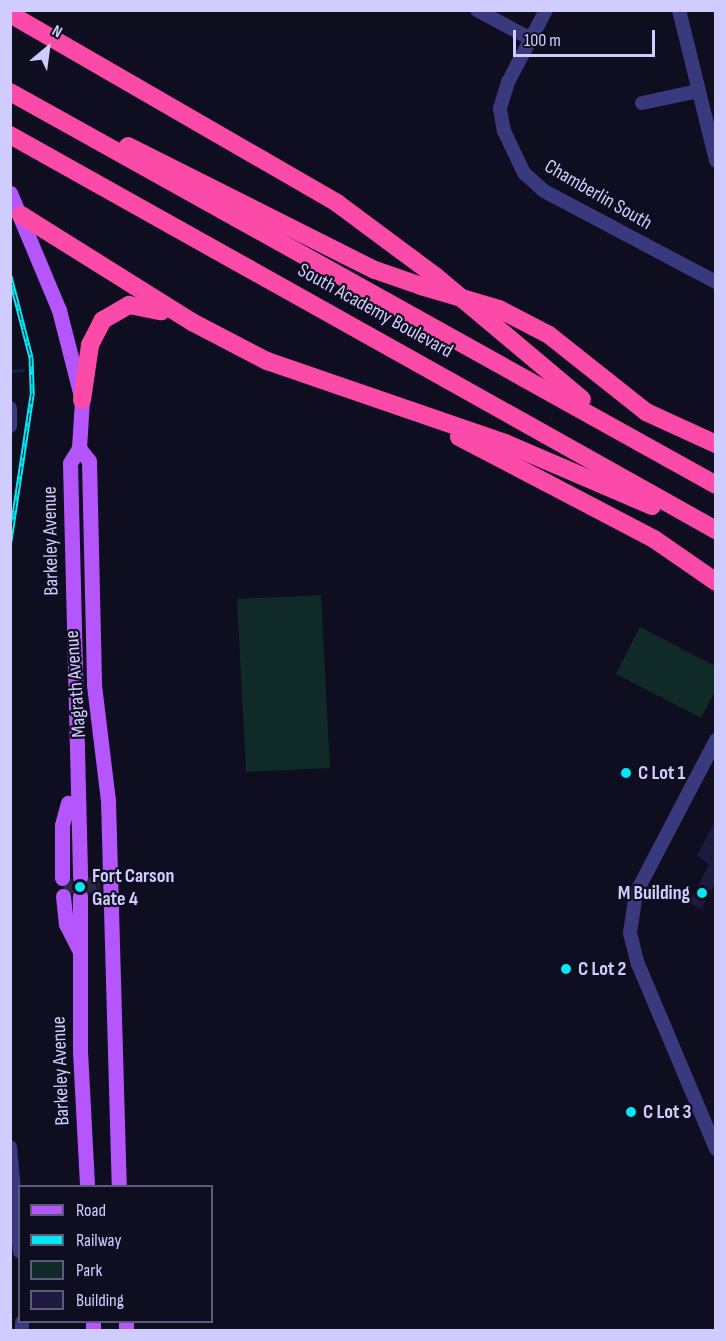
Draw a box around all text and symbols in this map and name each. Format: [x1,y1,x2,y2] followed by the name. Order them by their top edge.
[18,18,78,78] north arrow
[516,18,658,56] scale bar
[49,21,65,42] text: N
[524,30,561,51] text: 100 m
[540,155,656,235] street label: Chamberlin South
[293,258,457,364] street label: South Academy Boulevard
[38,486,64,596] street label: Barkeley Avenue
[60,630,92,738] street label: Magrath Avenue
[638,761,685,785] place label: C Lot 1
[619,766,633,780] marker: C Lot 1
[92,864,174,911] place label: Fort Carson Gate 4
[73,880,87,894] marker: Fort Carson Gate 4
[618,881,690,905] place label: M Building
[695,886,709,900] marker: M Building
[578,957,626,981] place label: C Lot 2
[559,962,573,976] marker: C Lot 2
[47,1016,75,1126] street label: Barkeley Avenue
[643,1100,692,1124] place label: C Lot 3
[624,1105,638,1119] marker: C Lot 3
[18,1185,213,1323] legend
[76,1200,106,1221] text: Road
[76,1230,121,1251] text: Railway
[76,1260,102,1281] text: Park
[76,1290,124,1311] text: Building

